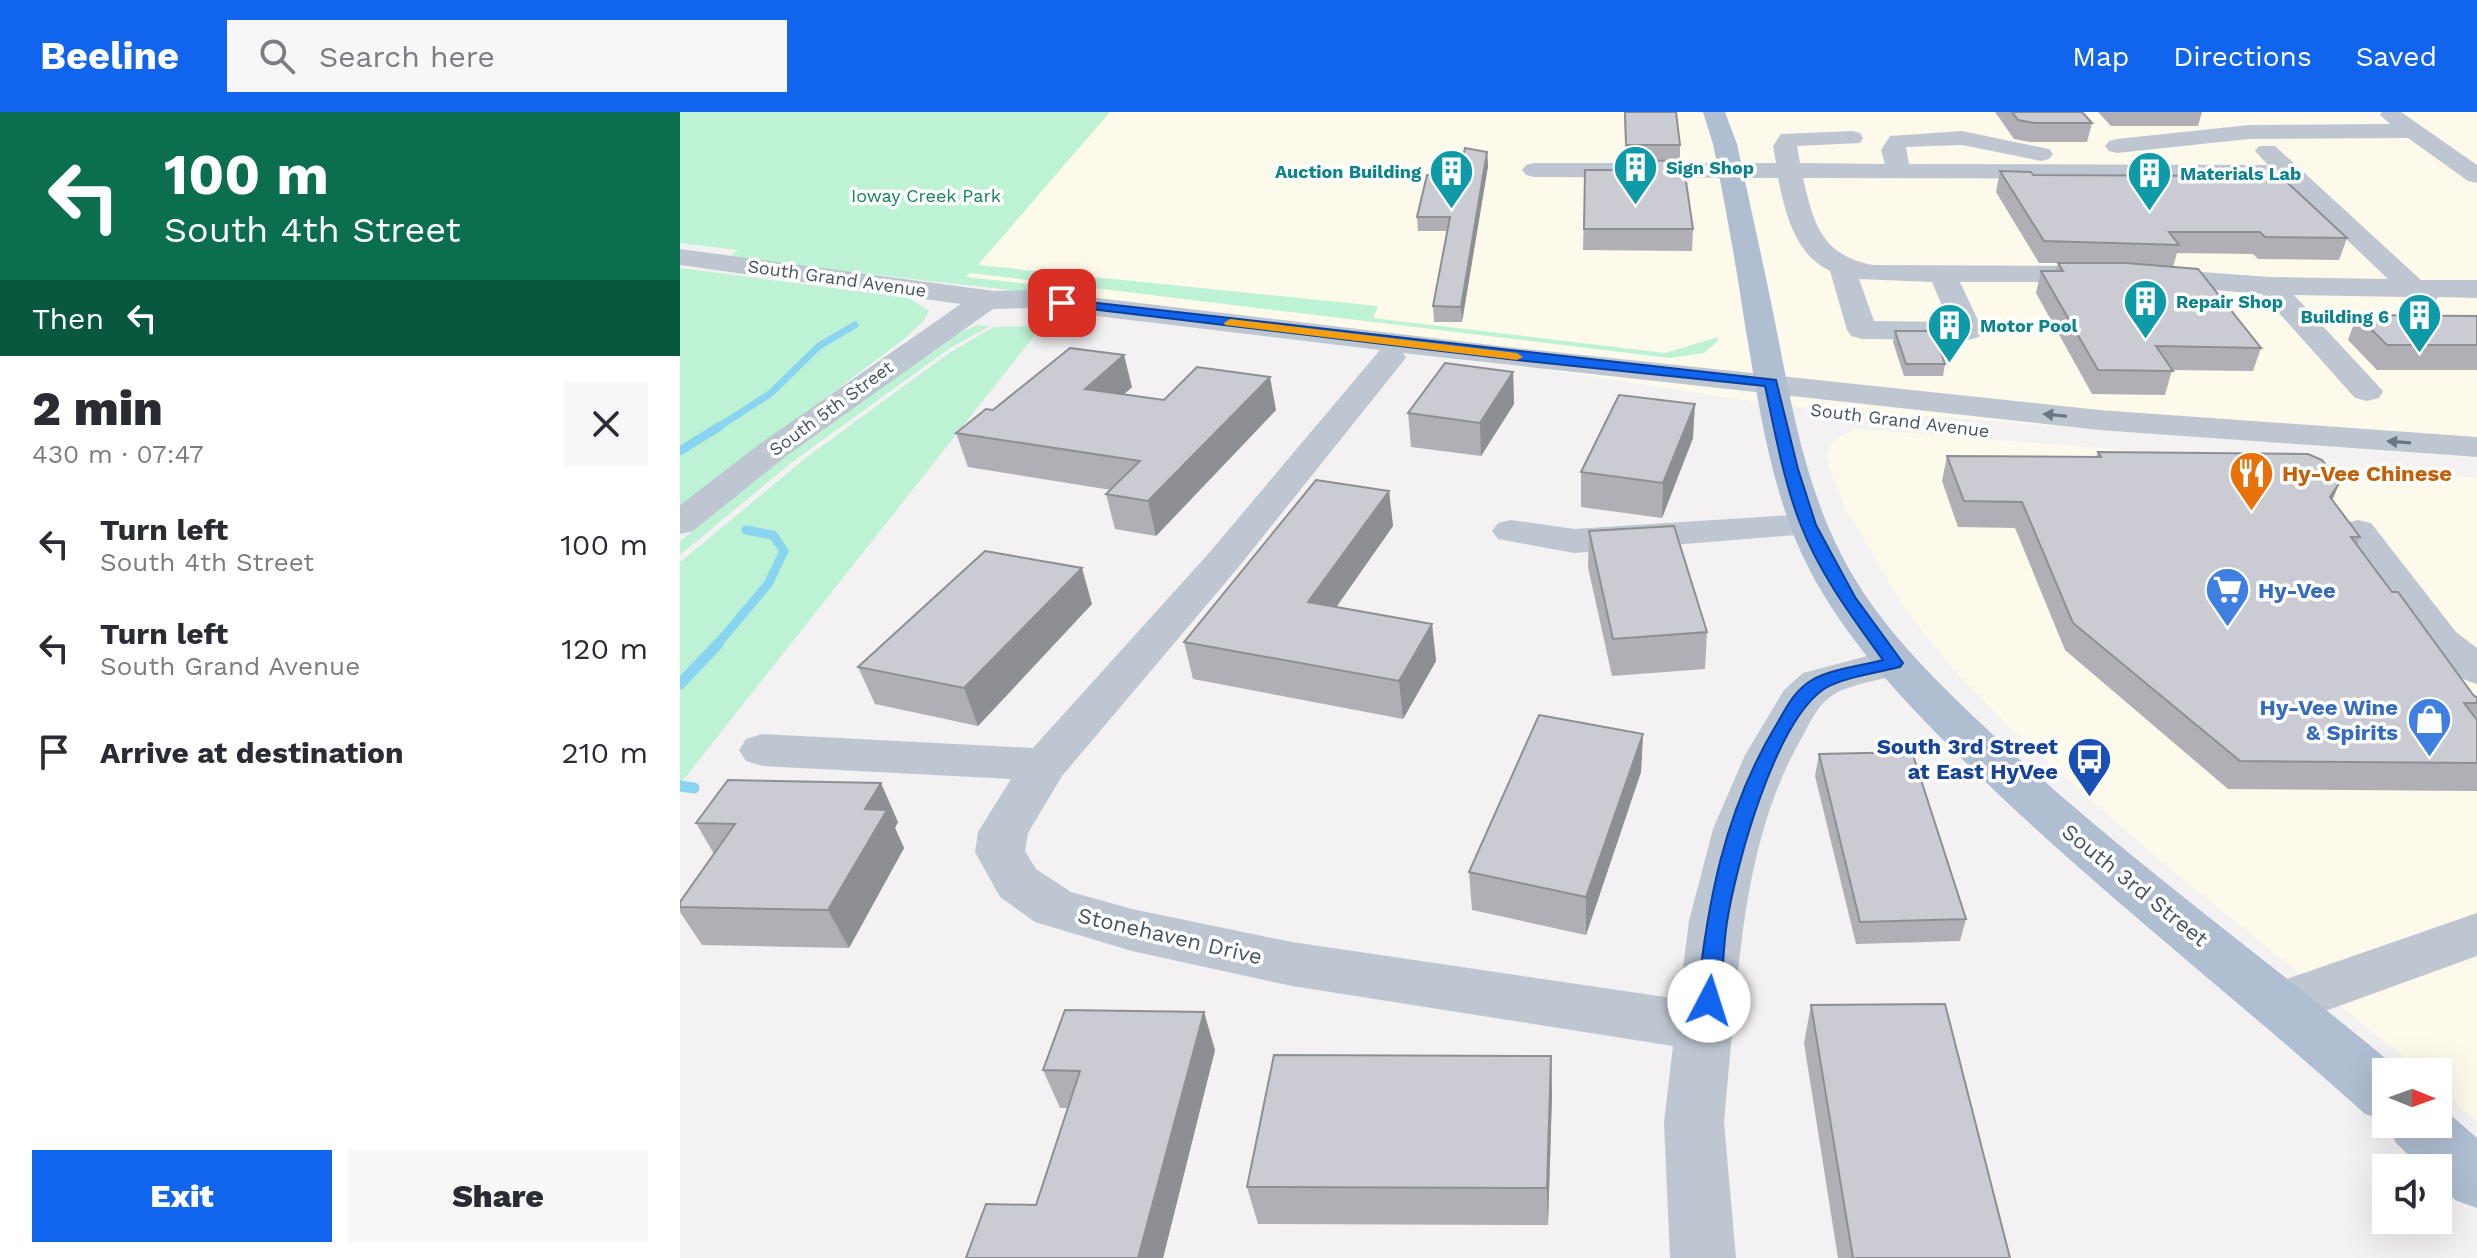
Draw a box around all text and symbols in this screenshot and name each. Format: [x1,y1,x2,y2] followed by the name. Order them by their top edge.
[227,20,787,92] search box
[40,34,179,78] text: Beeline
[255,34,299,78] icon: search
[319,39,495,74] text: Search here
[2072,40,2129,73] text: Map
[2173,40,2312,73] text: Directions
[2356,40,2437,73] text: Saved
[164,142,329,208] text: 100 m
[1611,143,1659,206] building icon: Sign Shop
[32,144,136,248] icon: left
[1428,147,1476,210] building icon: Auction Building
[2125,149,2173,212] building icon: Materials Lab
[1666,157,1754,178] place label: Sign Shop
[1275,161,1422,182] place label: Auction Building
[2180,163,2301,184] place label: Materials Lab
[851,185,1001,206] park label: Ioway Creek Park
[164,209,461,251] text: South 4th Street
[746,255,928,301] street label: South Grand Avenue
[1028,269,1096,337] pin
[2121,277,2169,340] building icon: Repair Shop
[1040,281,1084,325] icon: arrive
[2176,291,2283,312] place label: Repair Shop
[2396,292,2444,355] building icon: Building 6
[120,296,164,340] icon: left
[32,301,104,336] text: Then
[1925,301,1973,364] building icon: Motor Pool
[2300,306,2389,327] place label: Building 6
[1980,315,2078,336] place label: Motor Pool
[765,356,897,460] street label: South 5th Street
[32,380,163,437] text: 2 min
[564,382,648,466] button: close
[1809,399,1991,441] street label: South Grand Avenue
[2042,409,2067,422] one-way arrow
[2386,435,2411,448] one-way arrow
[32,439,204,469] text: 430 m · 07:47
[2227,449,2275,512] restaurant icon: Hy-Vee Chinese
[2282,461,2452,486] place label: Hy-Vee Chinese
[100,512,228,547] text: Turn left
[32,522,76,566] icon: left
[560,527,648,562] text: 100 m
[100,547,314,577] text: South 4th Street
[2203,566,2251,629] supermarket icon: Hy-Vee
[2258,578,2336,603] place label: Hy-Vee
[100,616,228,651] text: Turn left
[32,626,76,670] icon: left
[561,631,648,666] text: 120 m
[100,651,360,681] text: South Grand Avenue
[2260,695,2398,745] place label: Hy-Vee Wine & Spirits
[2405,696,2453,759] shop icon: Hy-Vee Wine & Spirits
[32,730,76,774] icon: arrive
[1877,734,2058,784] place label: South 3rd Street at East HyVee
[100,735,404,770] text: Arrive at destination
[561,735,648,770] text: 210 m
[2065,735,2113,798] bus stop icon: South 3rd Street at East HyVee
[2057,819,2213,951] street label: South 3rd Street
[1075,903,1265,969] street label: Stonehaven Drive
[1667,959,1751,1043] position arrow
[2372,1058,2452,1138] north arrow
[2372,1058,2452,1234] map controls
[32,1150,332,1242] button: Exit
[348,1150,648,1242] button: Share
[2372,1154,2452,1234] button: sound

